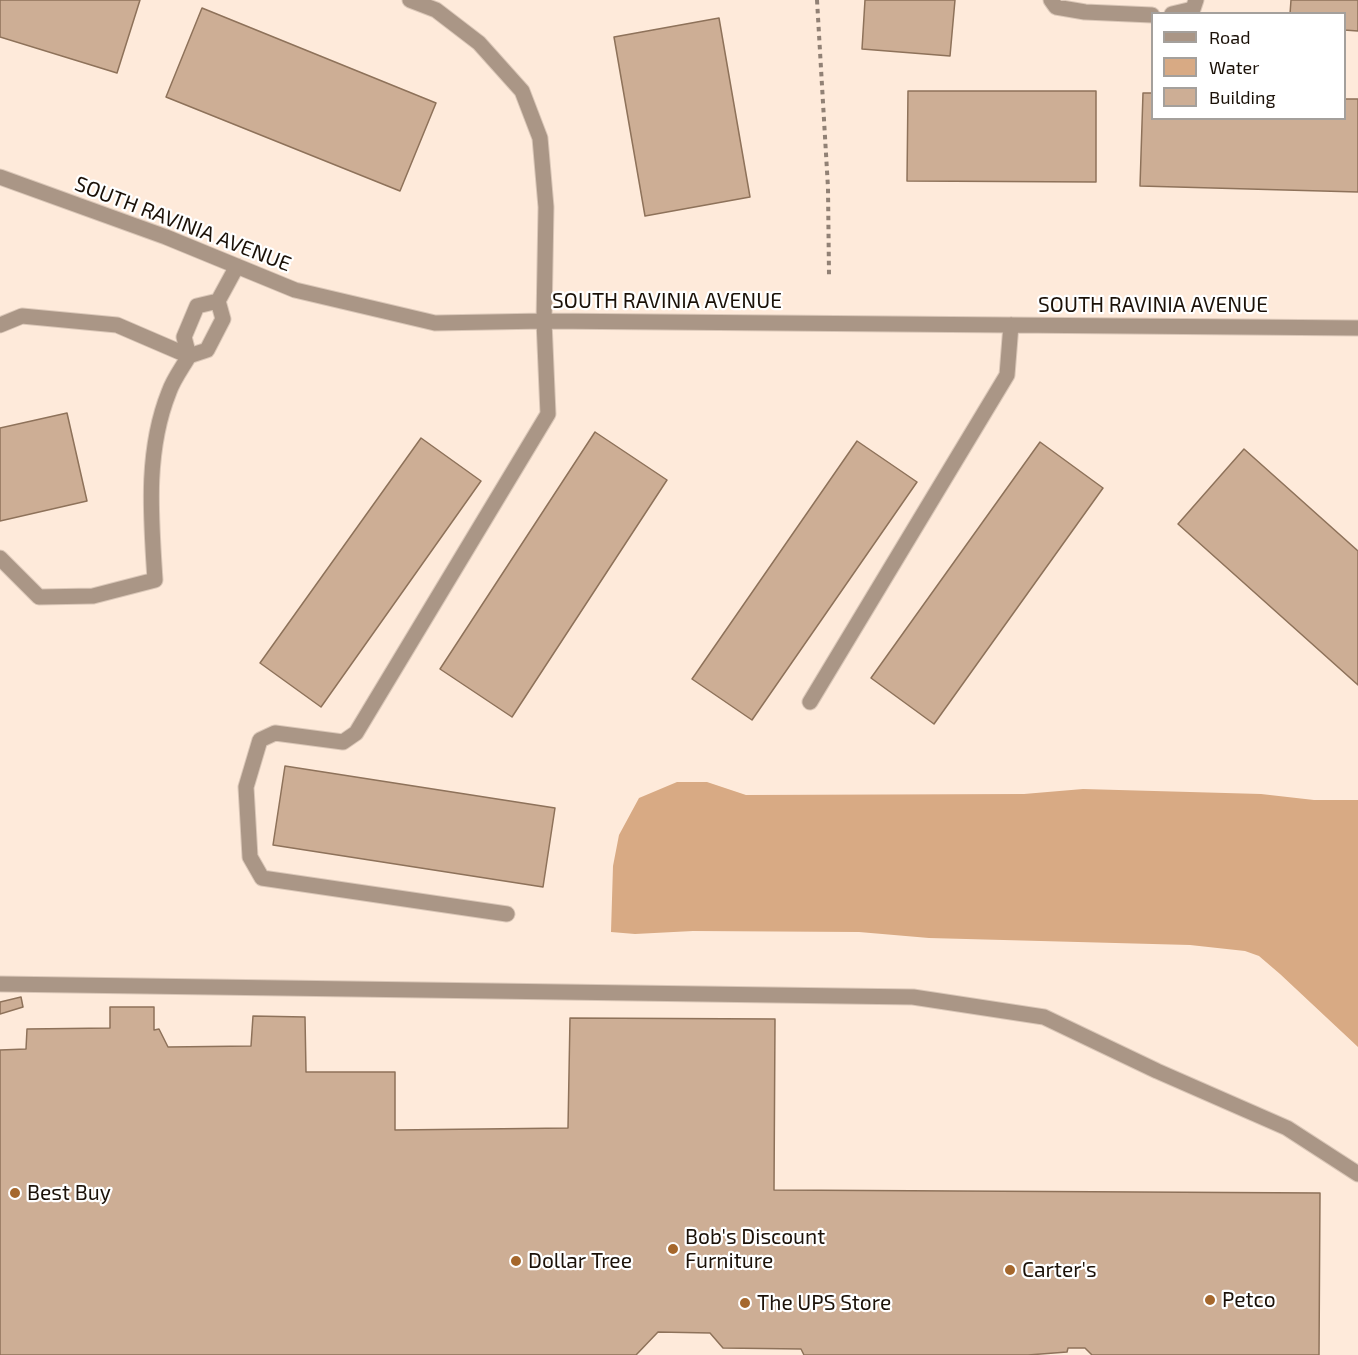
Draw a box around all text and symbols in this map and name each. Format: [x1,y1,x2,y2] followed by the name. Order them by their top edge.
[1151,12,1346,120] legend
[1209,26,1250,48] text: Road
[1209,56,1259,78] text: Water
[1209,86,1276,108] text: Building
[71,171,295,277] street label: SOUTH RAVINIA AVENUE
[552,288,782,314] street label: SOUTH RAVINIA AVENUE
[1038,292,1268,318] street label: SOUTH RAVINIA AVENUE
[27,1180,111,1206] place label: Best Buy
[8,1186,22,1200] marker: Best Buy
[685,1224,825,1274] place label: Bob's Discount Furniture
[666,1242,680,1256] marker: Bob's Discount Furniture
[528,1248,632,1274] place label: Dollar Tree
[509,1254,523,1268] marker: Dollar Tree
[1022,1257,1097,1283] place label: Carter's
[1003,1263,1017,1277] marker: Carter's
[1222,1287,1276,1313] place label: Petco
[757,1290,891,1316] place label: The UPS Store
[1203,1293,1217,1307] marker: Petco
[738,1296,752,1310] marker: The UPS Store

